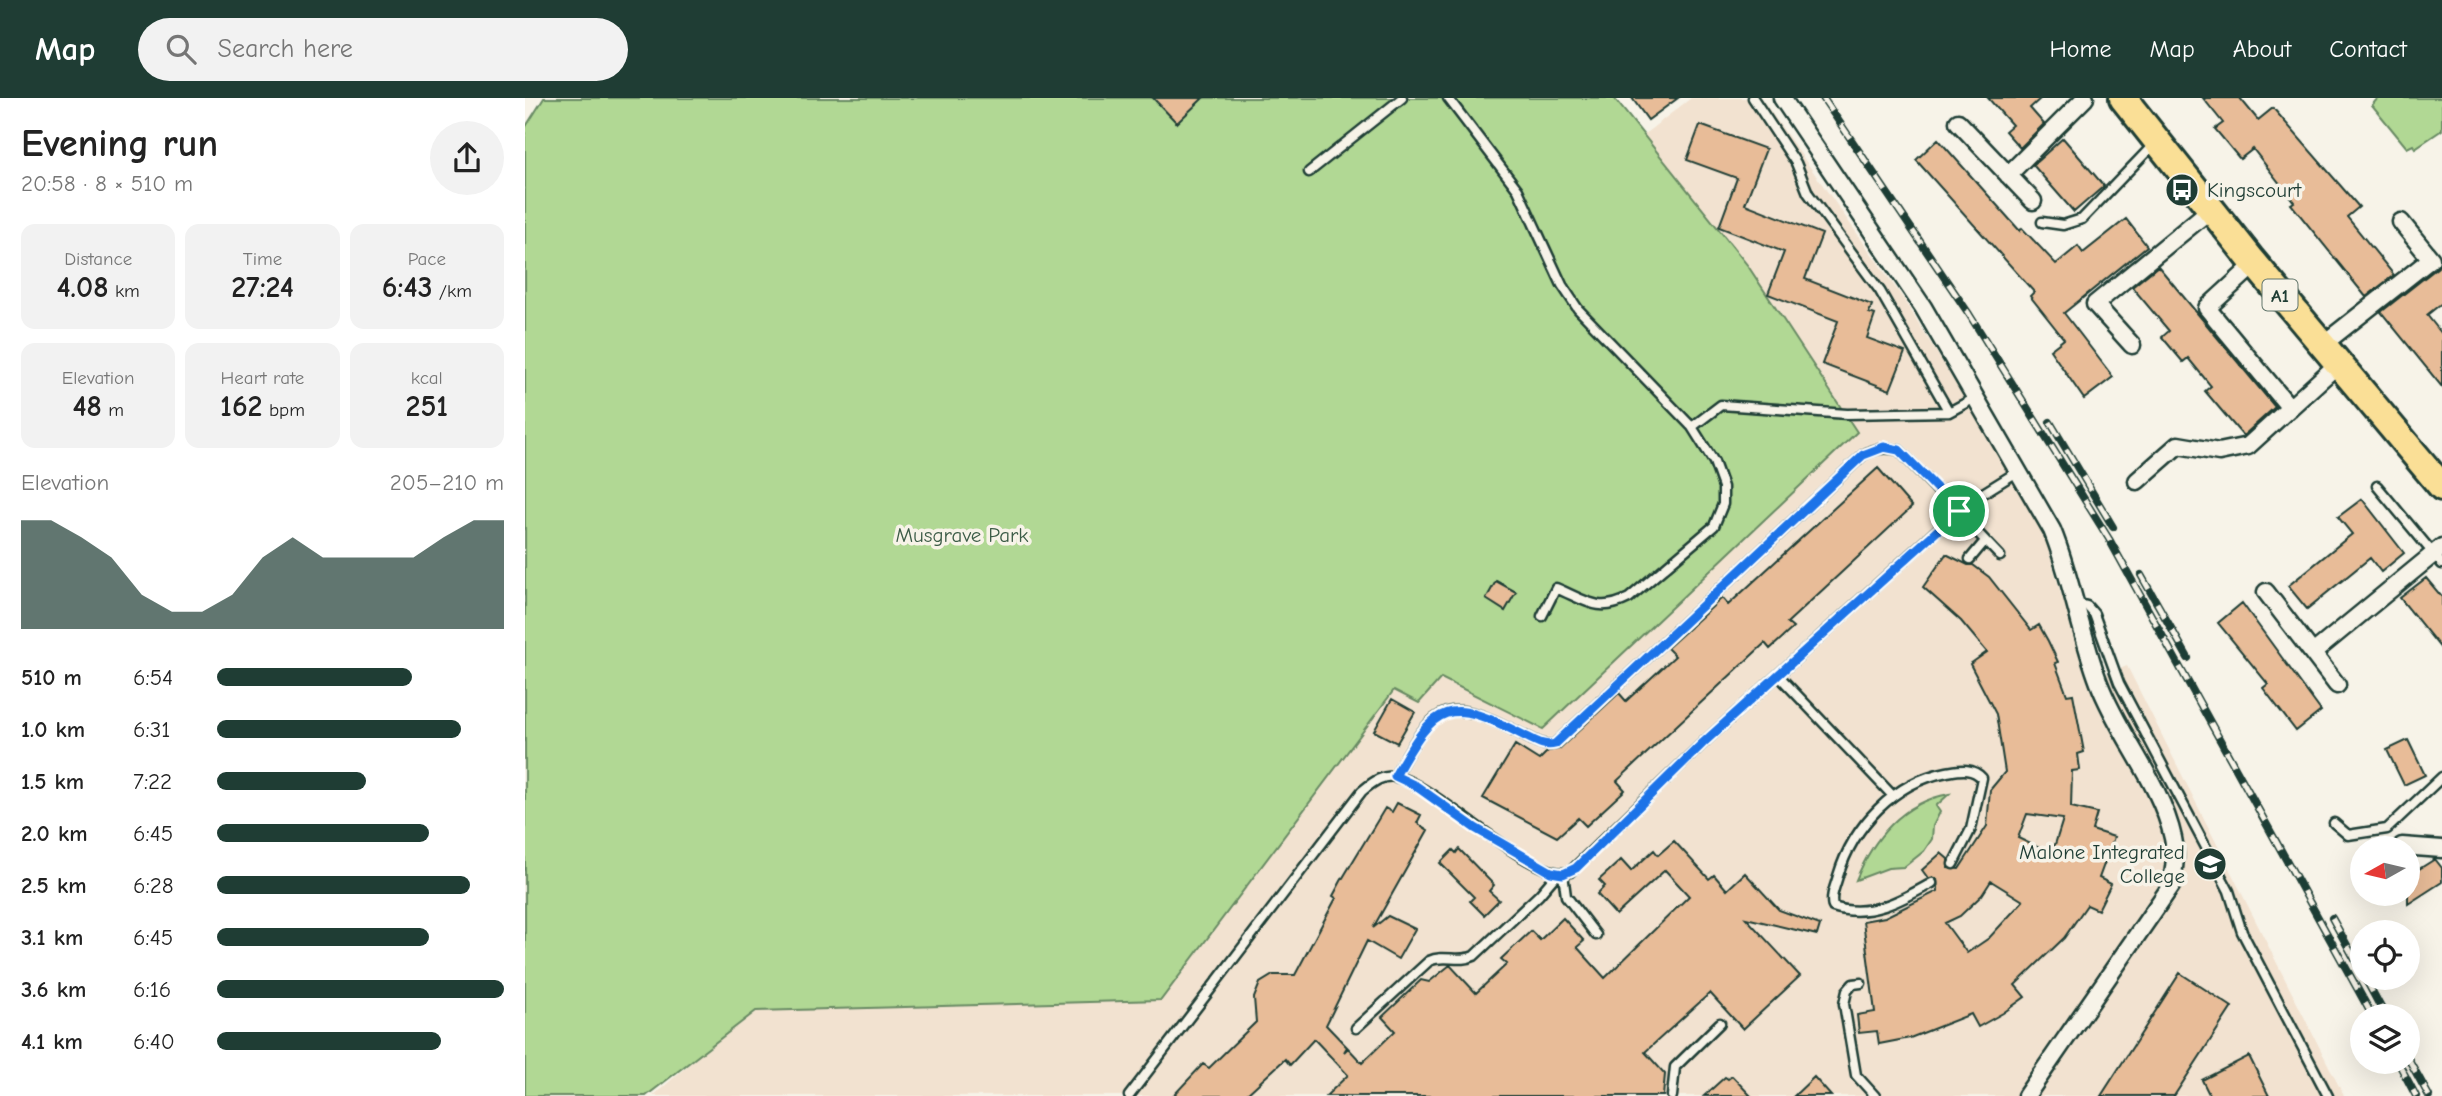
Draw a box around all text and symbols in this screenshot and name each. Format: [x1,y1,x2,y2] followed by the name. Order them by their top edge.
[138,18,628,81] search box
[35,30,96,68] text: Map
[162,30,200,68] icon: search
[218,34,353,64] text: Search here
[2050,35,2111,63] text: Home
[2149,35,2195,63] text: Map
[2233,35,2291,63] text: About
[2329,35,2407,63] text: Contact
[430,121,504,195] button: share
[21,122,218,166] text: Evening run
[21,170,193,197] text: 20:58 · 8 × 510 m
[2163,171,2201,209] bus stop icon: Kingscourt
[2207,178,2302,202] place label: Kingscourt
[64,248,132,270] text: Distance
[243,248,282,270] text: Time
[408,248,446,270] text: Pace
[57,270,109,305] text: 4.08
[231,270,294,305] text: 27:24
[382,270,432,305] text: 6:43
[109,280,140,302] text: km
[432,280,472,302] text: /km
[2263,280,2297,310] road number: A1
[62,367,135,389] text: Elevation
[221,367,304,389] text: Heart rate
[411,367,443,389] text: kcal
[72,389,102,424] text: 48
[220,389,263,424] text: 162
[405,389,448,424] text: 251
[102,399,124,421] text: m
[263,399,305,421] text: bpm
[21,469,109,496] text: Elevation
[390,469,504,496] text: 205–210 m
[1929,481,1989,541] pin
[1940,492,1978,530] icon: arrive
[895,523,1029,547] park label: Musgrave Park
[21,664,82,691] text: 510 m
[133,664,173,691] text: 6:54
[21,716,85,743] text: 1.0 km
[133,716,170,743] text: 6:31
[21,768,84,795] text: 1.5 km
[133,768,172,795] text: 7:22
[21,820,87,847] text: 2.0 km
[133,820,173,847] text: 6:45
[2350,836,2420,906] north arrow
[2350,836,2420,1074] map controls
[2019,840,2185,888] place label: Malone Integrated College
[2191,845,2229,883] school or university icon: Malone Integrated College
[21,872,87,899] text: 2.5 km
[133,872,174,899] text: 6:28
[2350,920,2420,990] button: locate
[21,924,83,951] text: 3.1 km
[133,924,173,951] text: 6:45
[21,976,86,1003] text: 3.6 km
[133,976,171,1003] text: 6:16
[2350,1004,2420,1074] button: layers
[21,1028,83,1055] text: 4.1 km
[133,1028,175,1055] text: 6:40

